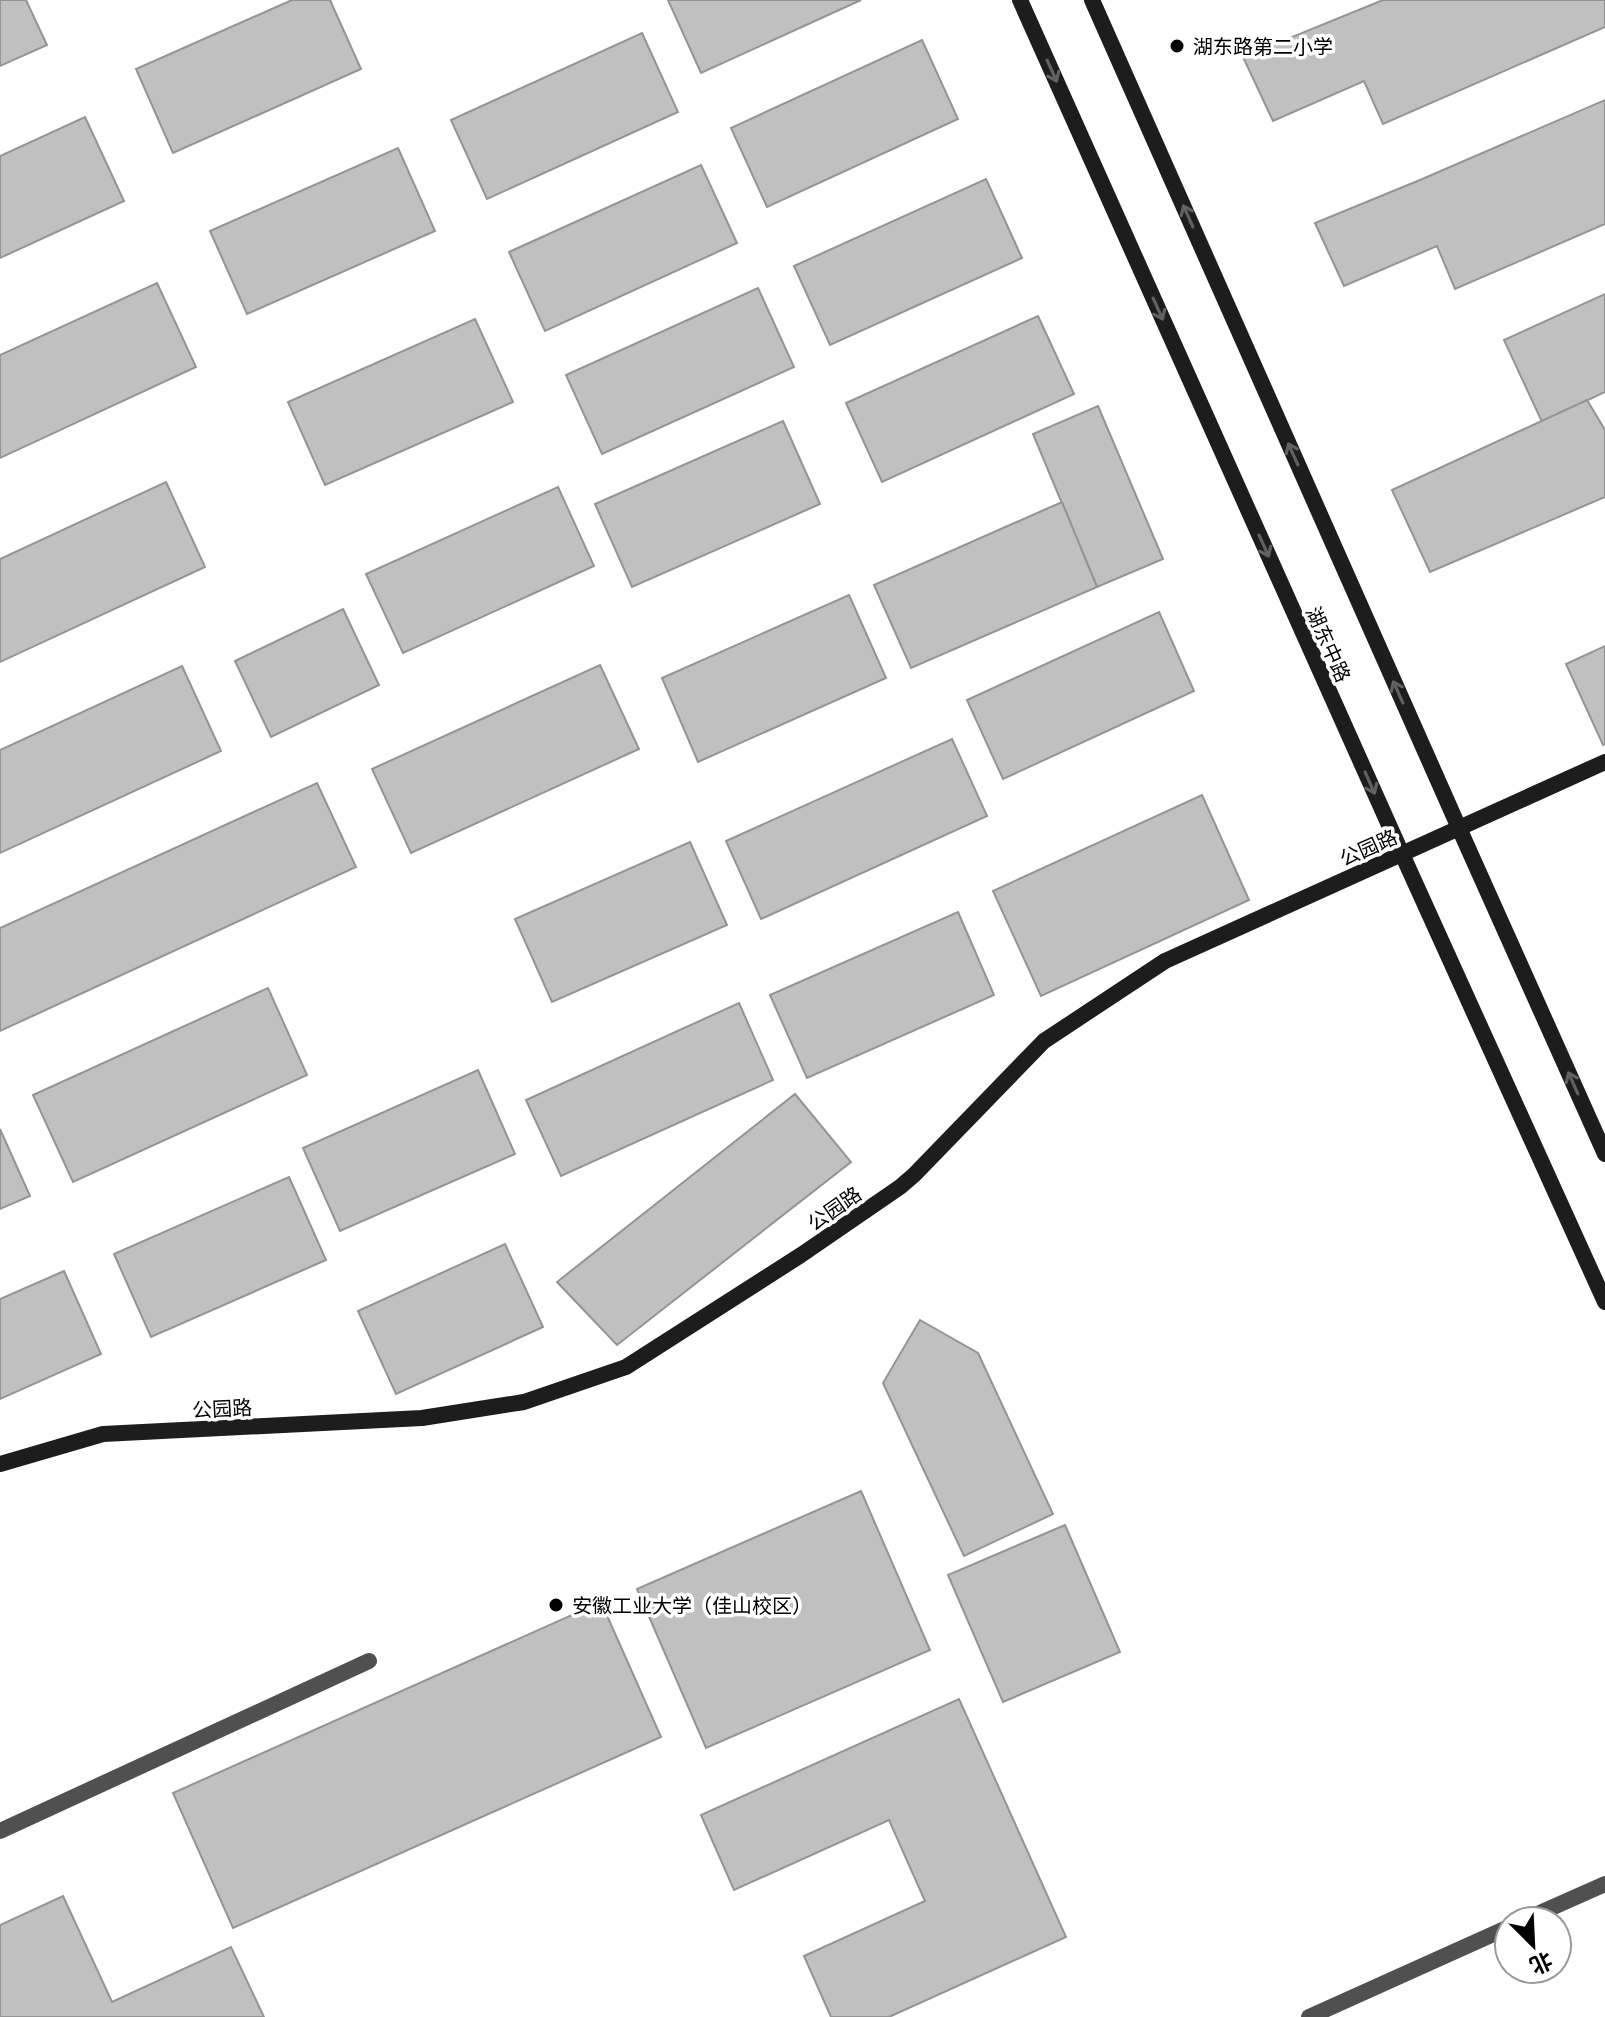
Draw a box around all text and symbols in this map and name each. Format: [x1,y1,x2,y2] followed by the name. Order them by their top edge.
[1193,34,1333,58] place label: 湖东路第二小学
[1168,37,1186,55] marker: 湖东路第二小学
[1045,58,1060,83] one-way arrow
[1180,205,1195,229] one-way arrow
[1151,296,1166,320] one-way arrow
[1285,442,1300,466] one-way arrow
[1257,534,1272,558] one-way arrow
[1302,603,1356,685] street label: 湖东中路
[1390,680,1405,705] one-way arrow
[1363,771,1378,795] one-way arrow
[1336,824,1400,870] street label: 公园路
[1565,1071,1580,1095] one-way arrow
[803,1181,865,1235] street label: 公园路
[191,1394,253,1422] street label: 公园路
[572,1593,812,1617] place label: 安徽工业大学（佳山校区）
[547,1596,565,1614] marker: 安徽工业大学（佳山校区）
[1493,1905,1573,1985] north arrow
[1526,1948,1557,1981] text: 北

